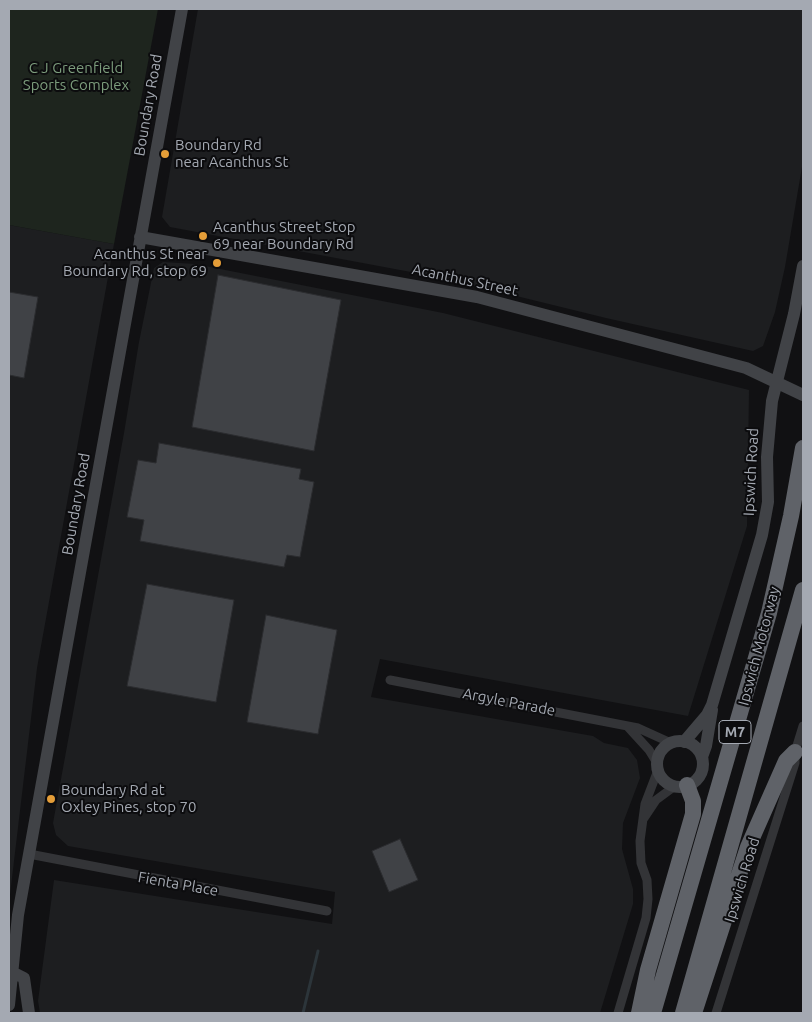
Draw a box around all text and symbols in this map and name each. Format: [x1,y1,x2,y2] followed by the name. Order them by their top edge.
[130,53,166,157] street label: Boundary Road
[23,59,129,94] park label: C J Greenfield Sports Complex
[175,136,288,171] place label: Boundary Rd near Acanthus St
[159,148,171,160] marker: Boundary Rd near Acanthus St
[213,218,355,253] place label: Acanthus Street Stop 69 near Boundary Rd
[197,230,209,242] marker: Acanthus Street Stop 69 near Boundary Rd
[63,245,207,280] place label: Acanthus St near Boundary Rd, stop 69
[211,257,223,269] marker: Acanthus St near Boundary Rd, stop 69
[410,260,520,300] street label: Acanthus Street
[740,428,762,516] street label: Ipswich Road
[58,452,94,556] street label: Boundary Road
[734,585,784,707] street label: Ipswich Motorway
[461,684,557,720] street label: Argyle Parade
[719,720,751,744] road number: M7
[61,781,196,816] place label: Boundary Rd at Oxley Pines, stop 70
[45,793,57,805] marker: Boundary Rd at Oxley Pines, stop 70
[721,835,763,925] street label: Ipswich Road
[136,868,220,900] street label: Fienta Place

